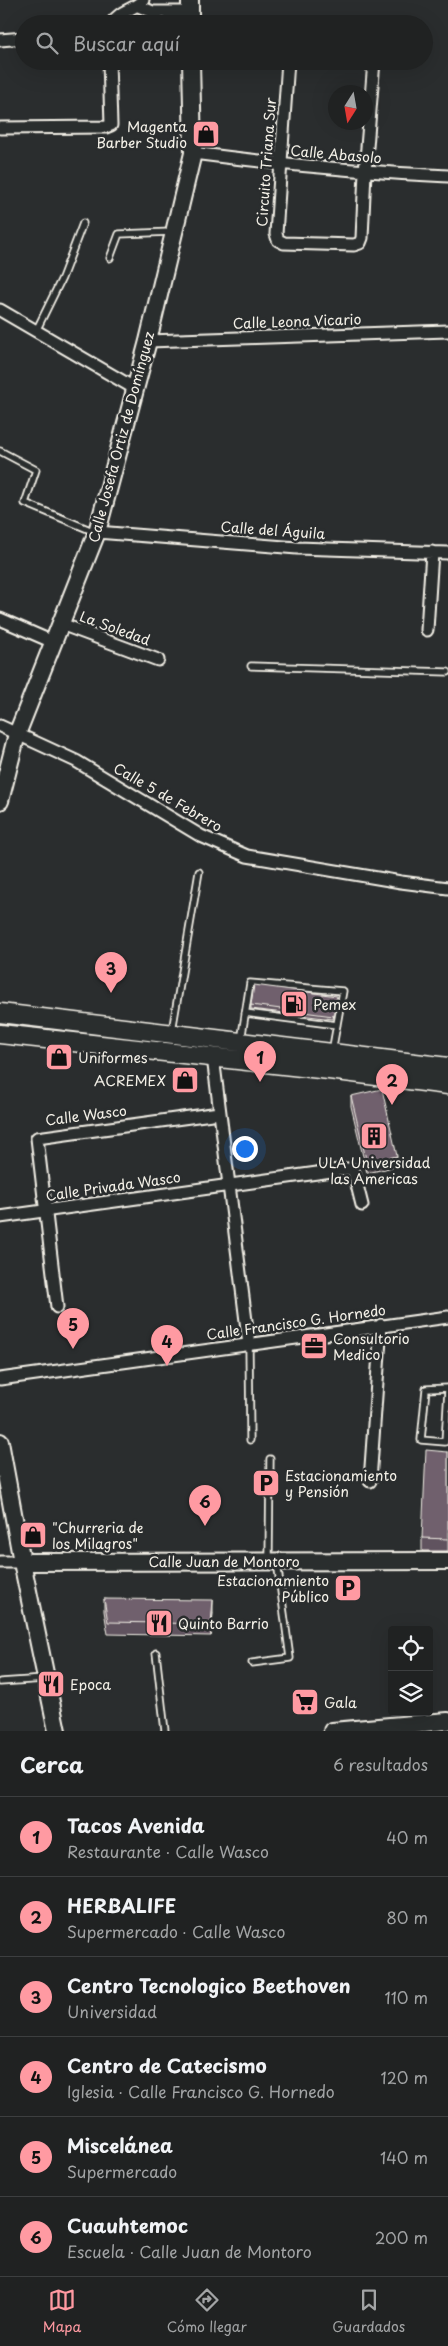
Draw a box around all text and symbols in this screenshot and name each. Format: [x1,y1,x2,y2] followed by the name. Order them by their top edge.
[15,15,433,70] search box
[33,29,61,57] icon: search
[73,29,180,57] text: Buscar aquí
[328,85,373,130] north arrow
[251,97,281,227] street label: Circuito Triana Sur
[96,116,187,153] place label: Magenta Barber Studio
[191,119,221,149] shop icon: Magenta Barber Studio
[289,140,383,168] street label: Calle Abasolo
[232,308,362,334] street label: Calle Leona Vicario
[83,329,159,545] street label: Calle Josefa Ortiz de Domínguez
[220,516,326,544] street label: Calle del Águila
[77,605,154,651] street label: La Soledad
[110,757,226,837] street label: Calle 5 de Febrero
[95,952,127,993] pin: 3
[279,989,309,1019] fuel station icon: Pemex
[313,994,356,1015] place label: Pemex
[244,1041,276,1082] pin: 1
[44,1042,74,1072] shop icon: Uniformes
[78,1047,147,1068] place label: Uniformes
[376,1064,408,1105] pin: 2
[170,1065,200,1095] shop icon: ACREMEX
[94,1070,166,1091] place label: ACREMEX
[44,1100,128,1130] street label: Calle Wasco
[359,1121,389,1151] building icon: ULA Universidad las Americas
[232,1136,258,1162] your location
[318,1152,431,1189] place label: ULA Universidad las Americas
[44,1166,182,1206] street label: Calle Privada Wasco
[205,1299,387,1345] street label: Calle Francisco G. Hornedo
[57,1308,89,1349] pin: 5
[151,1325,183,1366] pin: 4
[333,1328,410,1365] place label: Consultorio Medico
[299,1331,329,1361] office icon: Consultorio Medico
[285,1465,397,1502] place label: Estacionamiento y Pensión
[251,1468,281,1498] parking icon: Estacionamiento y Pensión
[189,1485,221,1526] pin: 6
[52,1517,144,1554] place label: "Churreria de los Milagros"
[18,1520,48,1550] shop icon: "Churreria de los Milagros"
[148,1551,300,1572] street label: Calle Juan de Montoro
[217,1570,329,1607] place label: Estacionamiento Público
[333,1573,363,1603] parking icon: Estacionamiento Público
[144,1608,174,1638] restaurant icon: Quinto Barrio
[178,1613,269,1634] place label: Quinto Barrio
[388,1626,433,1716] map controls
[388,1626,433,1671] button: locate
[36,1669,66,1699] restaurant icon: Epoca
[388,1671,433,1716] button: layers
[70,1674,111,1695] place label: Epoca
[290,1687,320,1717] supermarket icon: Gala
[324,1692,357,1713] place label: Gala
[20,1748,84,1780] text: Cerca
[333,1752,428,1776] text: 6 resultados
[67,1811,205,1839] text: Tacos Avenida
[32,1825,40,1849] text: 1
[386,1825,428,1849] text: 40 m
[67,1839,269,1863] text: Restaurante · Calle Wasco
[67,1891,176,1919] text: HERBALIFE
[30,1905,42,1929] text: 2
[386,1905,428,1929] text: 80 m
[67,1919,286,1943] text: Supermercado · Calle Wasco
[67,1971,351,1999] text: Centro Tecnologico Beethoven
[31,1985,41,2009] text: 3
[385,1985,428,2009] text: 110 m
[67,1999,157,2023] text: Universidad
[67,2051,267,2079] text: Centro de Catecismo
[31,2065,41,2089] text: 4
[381,2065,428,2089] text: 120 m
[67,2079,335,2103] text: Iglesia · Calle Francisco G. Hornedo
[67,2131,173,2159] text: Miscelánea
[31,2145,41,2169] text: 5
[380,2145,428,2169] text: 140 m
[67,2159,177,2183] text: Supermercado
[67,2211,188,2239] text: Cuauhtemoc
[30,2225,42,2249] text: 6
[375,2225,428,2249] text: 200 m
[67,2239,312,2263] text: Escuela · Calle Juan de Montoro
[43,2286,81,2337] tab: Mapa
[167,2286,247,2337] tab: Cómo llegar
[332,2286,405,2337] tab: Guardados

